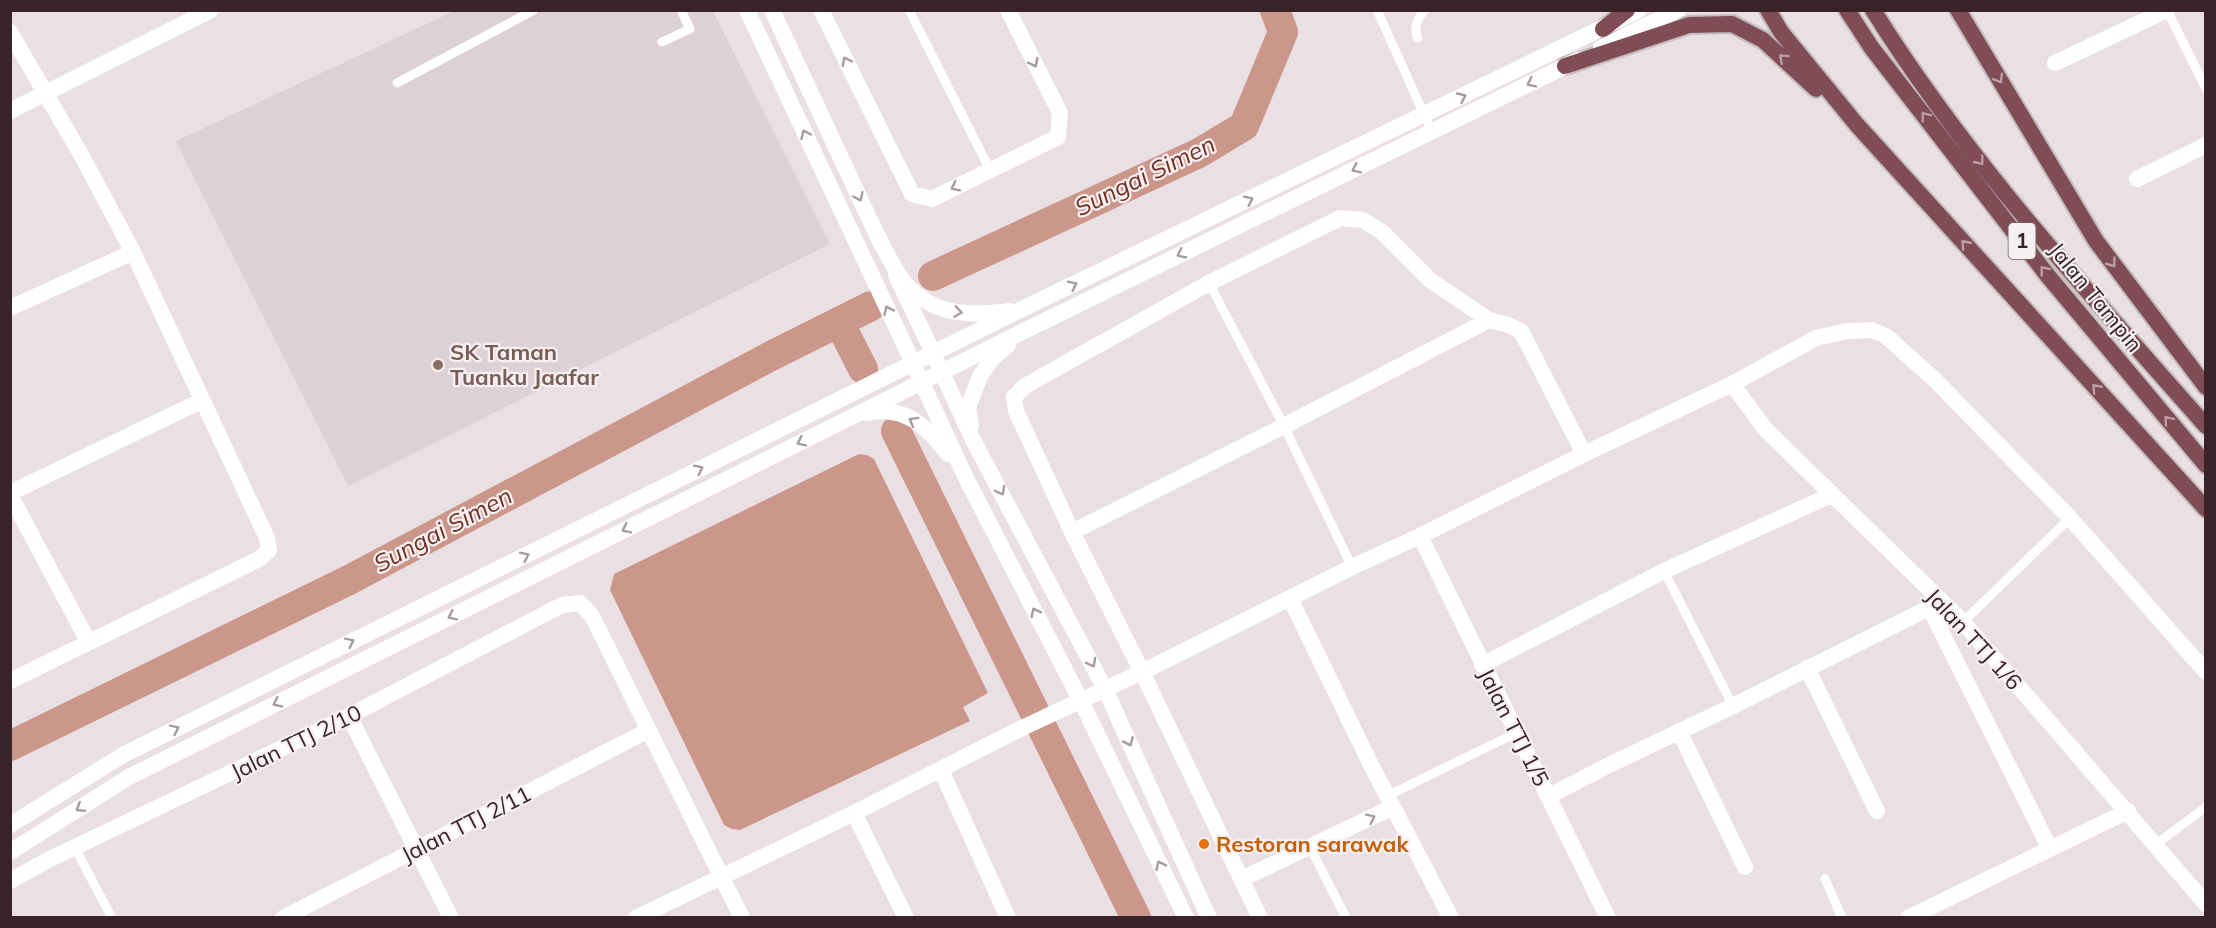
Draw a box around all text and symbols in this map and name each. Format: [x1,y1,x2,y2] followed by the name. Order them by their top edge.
[1779,54,1789,65] one-way arrow
[842,56,853,67] one-way arrow
[1027,56,1039,67] one-way arrow
[1991,73,2003,83] one-way arrow
[1527,75,1538,87] one-way arrow
[1456,92,1467,104] one-way arrow
[1921,111,1932,122] one-way arrow
[1069,128,1220,222] water label: Sungai Simen
[800,129,812,140] one-way arrow
[1973,154,1984,165] one-way arrow
[1352,161,1363,173] one-way arrow
[951,180,962,192] one-way arrow
[852,190,864,201] one-way arrow
[1242,196,1253,208] one-way arrow
[2008,223,2036,259] road number: 1
[2043,237,2149,357] street label: Jalan Tampin
[1961,240,1972,251] one-way arrow
[1177,247,1188,259] one-way arrow
[2105,256,2116,267] one-way arrow
[2040,266,2051,277] one-way arrow
[1067,280,1078,292] one-way arrow
[883,306,895,317] one-way arrow
[954,306,963,318] one-way arrow
[450,338,599,391] place label: SK Taman Tuanku Jaafar
[431,358,445,372] marker: SK Taman Tuanku Jaafar
[2092,385,2103,395] one-way arrow
[2164,416,2175,427] one-way arrow
[909,417,919,428] one-way arrow
[796,435,807,447] one-way arrow
[693,465,704,476] one-way arrow
[368,480,517,578] water label: Sungai Simen
[993,485,1005,496] one-way arrow
[622,522,633,534] one-way arrow
[518,551,529,563] one-way arrow
[1920,582,2028,696] street label: Jalan TTJ 1/6
[1031,607,1042,618] one-way arrow
[447,609,458,620] one-way arrow
[344,638,354,649] one-way arrow
[1085,657,1096,668] one-way arrow
[1472,663,1556,791] street label: Jalan TTJ 1/5
[273,696,284,707] one-way arrow
[226,698,366,786] street label: Jalan TTJ 2/10
[169,724,180,736] one-way arrow
[1122,736,1134,747] one-way arrow
[396,779,536,869] street label: Jalan TTJ 2/11
[76,801,87,812] one-way arrow
[1364,814,1375,825] one-way arrow
[1216,830,1409,858] place label: Restoran sarawak
[1197,837,1211,851] marker: Restoran sarawak
[1156,860,1168,871] one-way arrow

